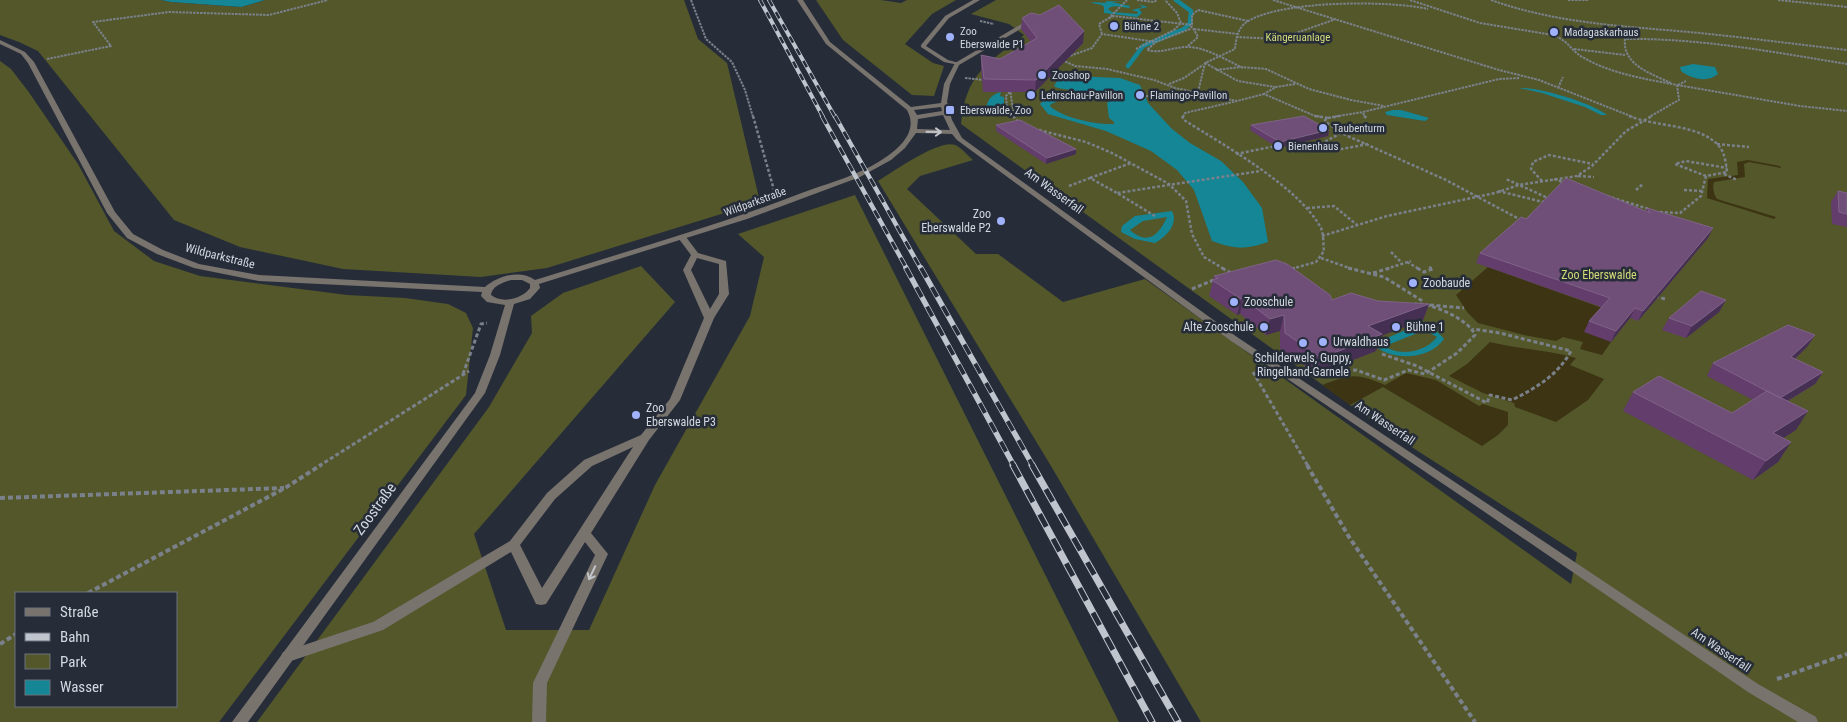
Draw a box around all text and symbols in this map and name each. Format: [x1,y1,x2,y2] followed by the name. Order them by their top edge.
[1108,20,1120,32] marker: Bühne 2
[1124,20,1159,33] place label: Bühne 2
[960,25,1024,51] place label: Zoo Eberswalde P1
[1548,26,1560,38] marker: Madagaskarhaus
[1564,26,1639,39] place label: Madagaskarhaus
[944,31,956,43] marker: Zoo Eberswalde P1
[1266,31,1330,44] park label: Kängeruanlage
[1036,69,1048,81] marker: Zooshop
[1052,69,1090,82] place label: Zooshop
[1025,89,1037,101] marker: Lehrschau-Pavillon
[1041,89,1123,102] place label: Lehrschau-Pavillon
[1134,89,1146,101] marker: Flamingo-Pavillon
[1150,89,1227,102] place label: Flamingo-Pavillon
[944,104,956,116] marker: Eberswalde, Zoo
[960,104,1032,117] place label: Eberswalde, Zoo
[1317,122,1329,134] marker: Taubenturm
[1333,122,1385,135] place label: Taubenturm
[926,127,942,137] one-way arrow
[1272,140,1284,152] marker: Bienenhaus
[1288,140,1338,153] place label: Bienenhaus
[1022,165,1086,217] street label: Am Wasserfall
[722,185,788,219] street label: Wildparkstraße
[921,207,991,235] place label: Zoo Eberswalde P2
[995,215,1007,227] marker: Zoo Eberswalde P2
[184,241,257,272] street label: Wildparkstraße
[1561,268,1637,282] park label: Zoo Eberswalde
[1423,276,1471,290] place label: Zoobaude
[1407,277,1419,289] marker: Zoobaude
[1244,295,1294,309] place label: Zooschule
[1228,296,1240,308] marker: Zooschule
[1183,320,1254,334] place label: Alte Zooschule
[1406,320,1444,334] place label: Bühne 1
[1258,321,1270,333] marker: Alte Zooschule
[1390,321,1402,333] marker: Bühne 1
[1333,335,1389,349] place label: Urwaldhaus
[1317,336,1329,348] marker: Urwaldhaus
[1297,337,1309,349] marker: Schilderwels, Guppy, Ringelhand-Garnele
[1255,351,1351,379] place label: Schilderwels, Guppy, Ringelhand-Garnele
[1353,398,1417,448] street label: Am Wasserfall
[646,401,716,429] place label: Zoo Eberswalde P3
[630,409,642,421] marker: Zoo Eberswalde P3
[350,479,400,539] street label: Zoostraße
[587,565,596,580] one-way arrow
[15,592,178,707] legend
[60,603,99,621] text: Straße
[1689,625,1753,675] street label: Am Wasserfall
[60,628,90,646] text: Bahn
[60,653,87,671] text: Park
[60,678,104,696] text: Wasser

